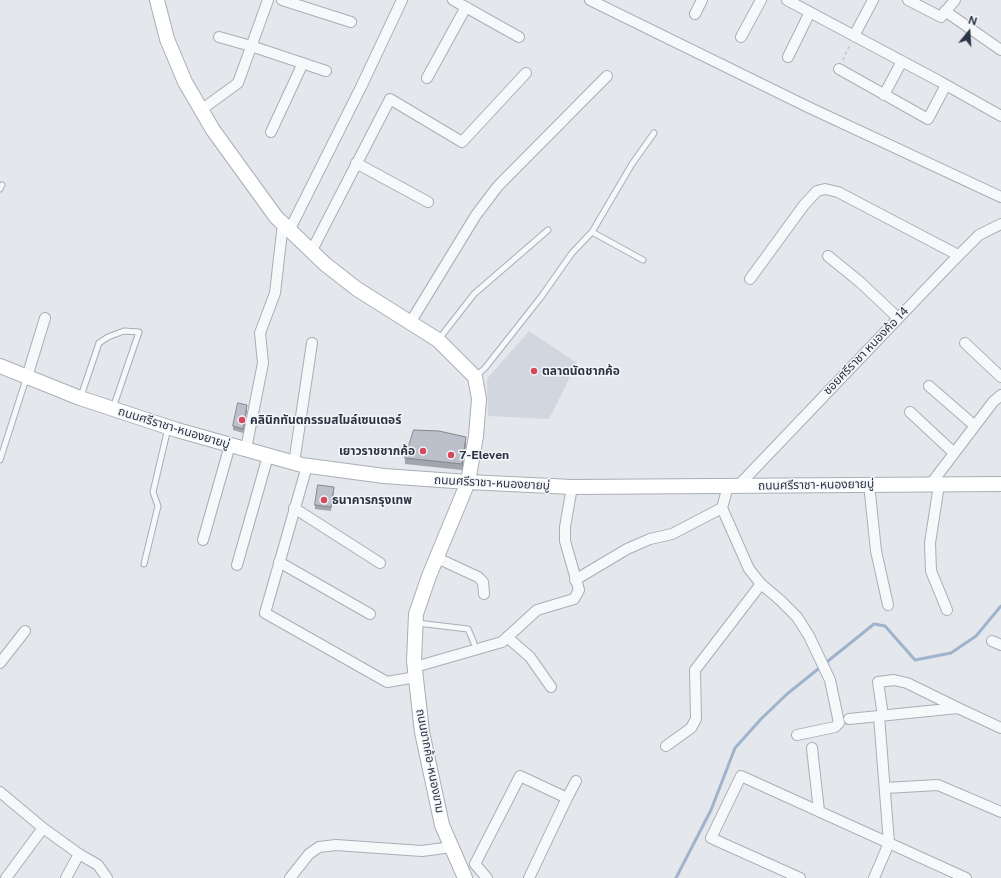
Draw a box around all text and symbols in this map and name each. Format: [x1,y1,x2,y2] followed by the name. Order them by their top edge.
[949,12,989,52] north arrow
[967,14,979,28] text: N
[820,304,912,398] street label: ซอยศรีราชา หนองค้อ 14
[542,364,620,378] place label: ตลาดนัดชากค้อ
[529,366,539,376] marker: ตลาดนัดชากค้อ
[116,404,232,452] street label: ถนนศรีราชา-หนองยายบู่
[250,413,401,427] place label: คลินิกทันตกรรมสไมล์เซนเตอร์
[237,415,247,425] marker: คลินิกทันตกรรมสไมล์เซนเตอร์
[339,444,415,458] place label: เยาวราชชากค้อ
[418,446,428,456] marker: เยาวราชชากค้อ
[459,448,509,462] place label: 7-Eleven
[446,450,456,460] marker: 7-Eleven
[434,473,550,493] street label: ถนนศรีราชา-หนองยายบู่
[758,477,874,493] street label: ถนนศรีราชา-หนองยายบู่
[332,493,412,507] place label: ธนาคารกรุงเทพ
[319,495,329,505] marker: ธนาคารกรุงเทพ
[413,708,447,814] street label: ถนนชากค้อ-หนองขาม

